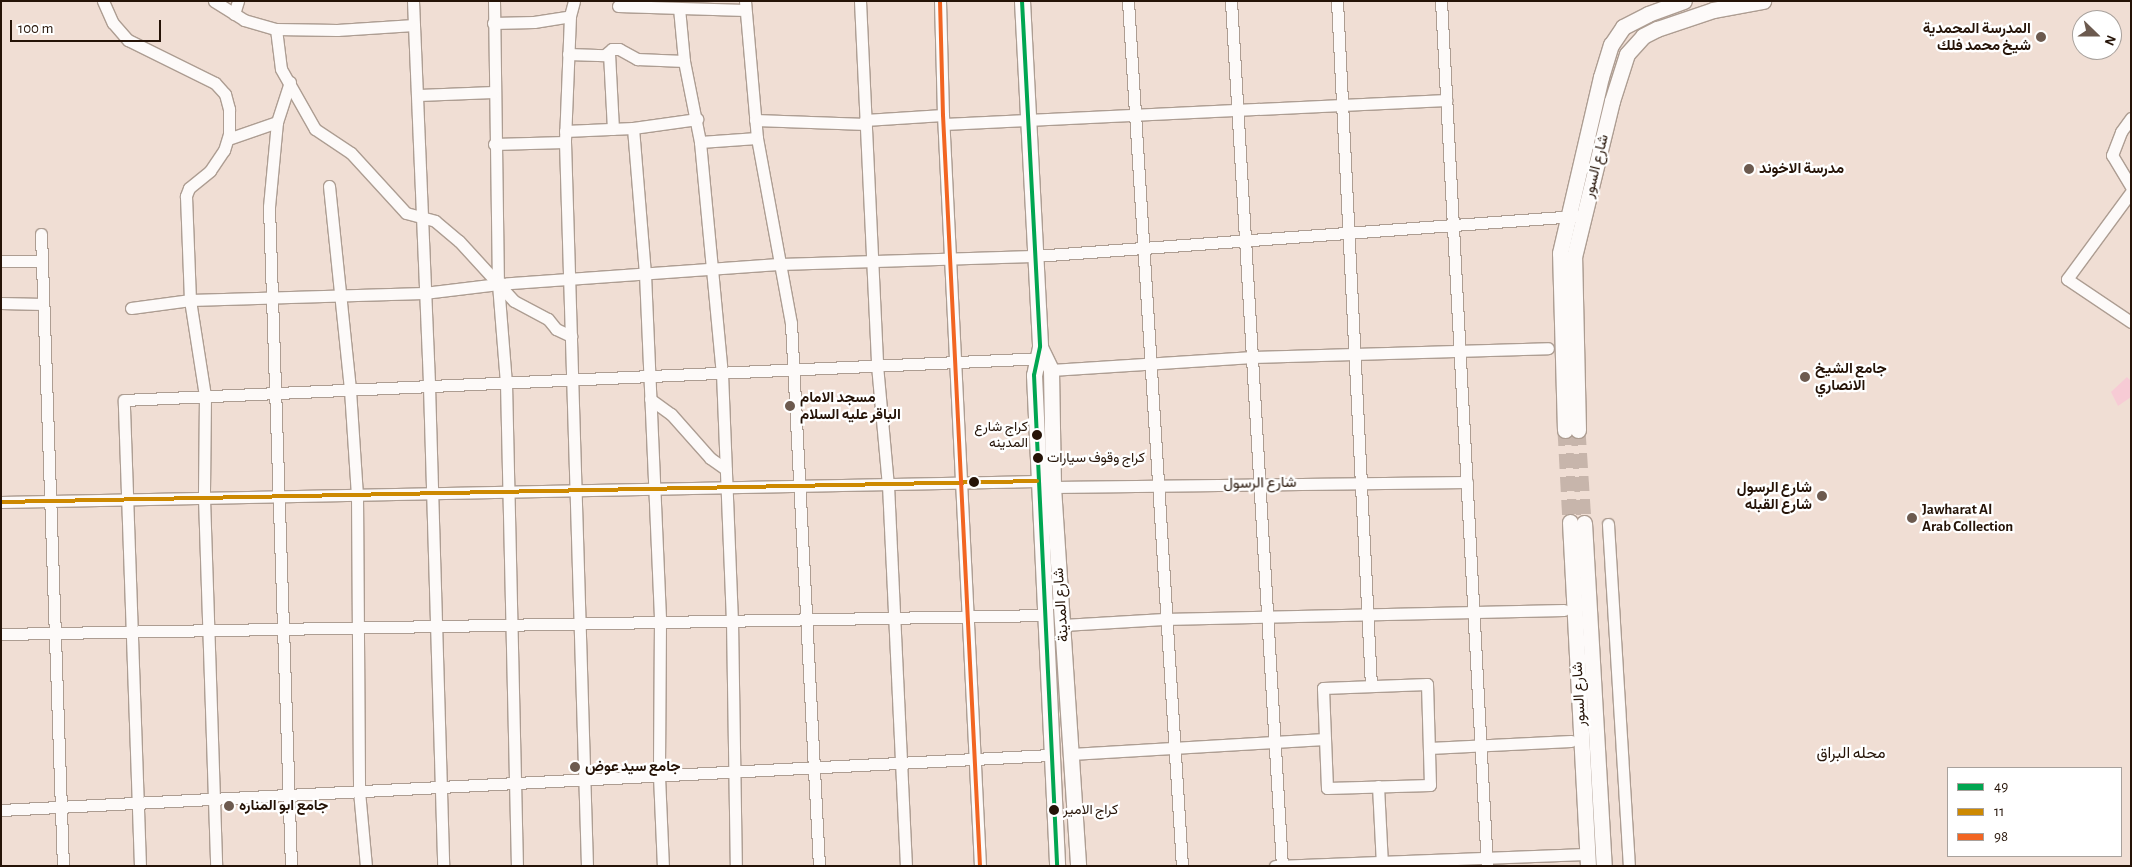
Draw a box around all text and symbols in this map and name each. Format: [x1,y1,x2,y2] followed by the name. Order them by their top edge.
[12,10,164,42] scale bar
[2072,10,2122,60] north arrow
[1923,19,2031,54] place label: المدرسة المحمدية شيخ محمد فلك
[18,21,53,36] text: 100 m
[2035,31,2047,43] marker: المدرسة المحمدية شيخ محمد فلك
[2102,33,2118,47] text: N
[1579,132,1613,200] street label: شارع السور
[1759,160,1844,178] place label: مدرسة الاخوند
[1743,163,1755,175] marker: مدرسة الاخوند
[1815,359,1887,394] place label: جامع الشيخ الانصاري
[1799,371,1811,383] marker: جامع الشيخ الانصاري
[800,388,901,423] place label: مسجد الامام الباقر عليه السلام
[784,400,796,412] marker: مسجد الامام الباقر عليه السلام
[974,419,1028,452] place label: كراج شارع المدينه
[1032,430,1042,440] marker: كراج شارع المدينه
[1047,450,1145,466] place label: كراج وقوف سيارات
[1033,453,1043,463] marker: كراج وقوف سيارات
[1223,473,1297,493] street label: شارع الرسول
[969,477,979,487] unlabelled marker
[1737,478,1812,513] place label: شارع الرسول شارع القبله
[1816,490,1828,502] marker: شارع الرسول شارع القبله
[1922,500,2013,535] place label: Jawharat Al Arab Collection
[1906,512,1918,524] marker: Jawharat Al Arab Collection
[1049,567,1073,643] street label: شارع المدينة
[1568,661,1590,727] street label: شارع السور
[1816,743,1886,763] district label: محله البراق
[585,758,680,776] place label: جامع سيد عوض
[569,761,581,773] marker: جامع سيد عوض
[1947,767,2122,857] legend
[1994,779,2008,794] text: 49
[239,797,328,815] place label: جامع ابو المناره
[223,800,235,812] marker: جامع ابو المناره
[1063,802,1118,818] place label: كراج الامير
[1994,804,2004,819] text: 11
[1049,805,1059,815] marker: كراج الامير
[1994,829,2008,844] text: 98

